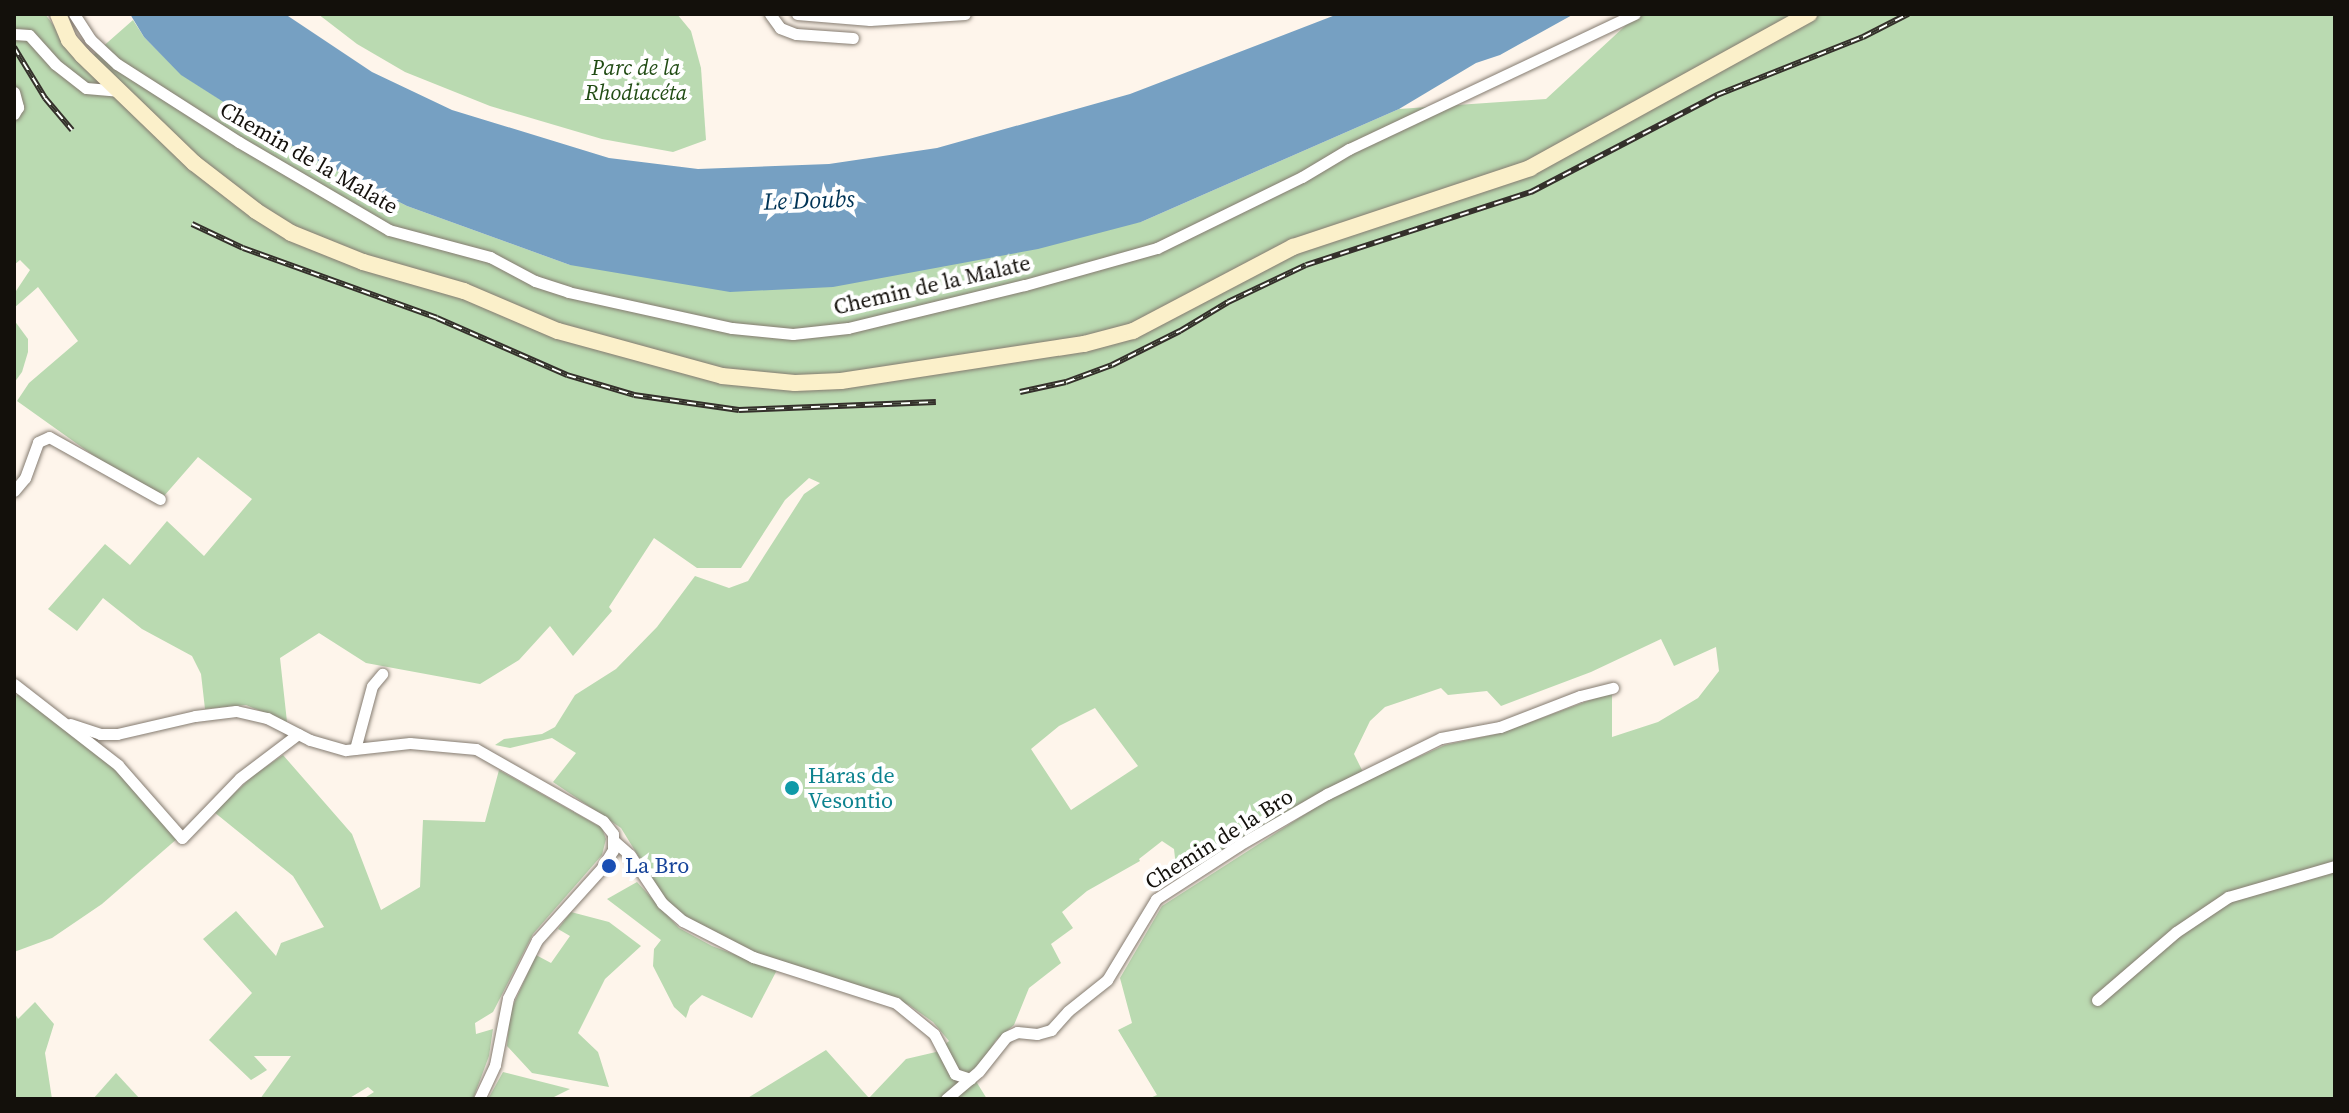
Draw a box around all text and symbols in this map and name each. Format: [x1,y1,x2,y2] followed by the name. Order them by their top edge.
[585,54,687,106] park label: Parc de la Rhodiacéta
[215,96,403,220] street label: Chemin de la Malate
[763,184,855,216] water label: Le Doubs
[831,250,1033,320] street label: Chemin de la Malate
[808,762,895,814] place label: Haras de Vesontio
[783,779,801,797] marker: Haras de Vesontio
[1140,783,1298,895] street label: Chemin de la Bro
[625,853,689,879] place label: La Bro
[600,857,618,875] marker: La Bro

